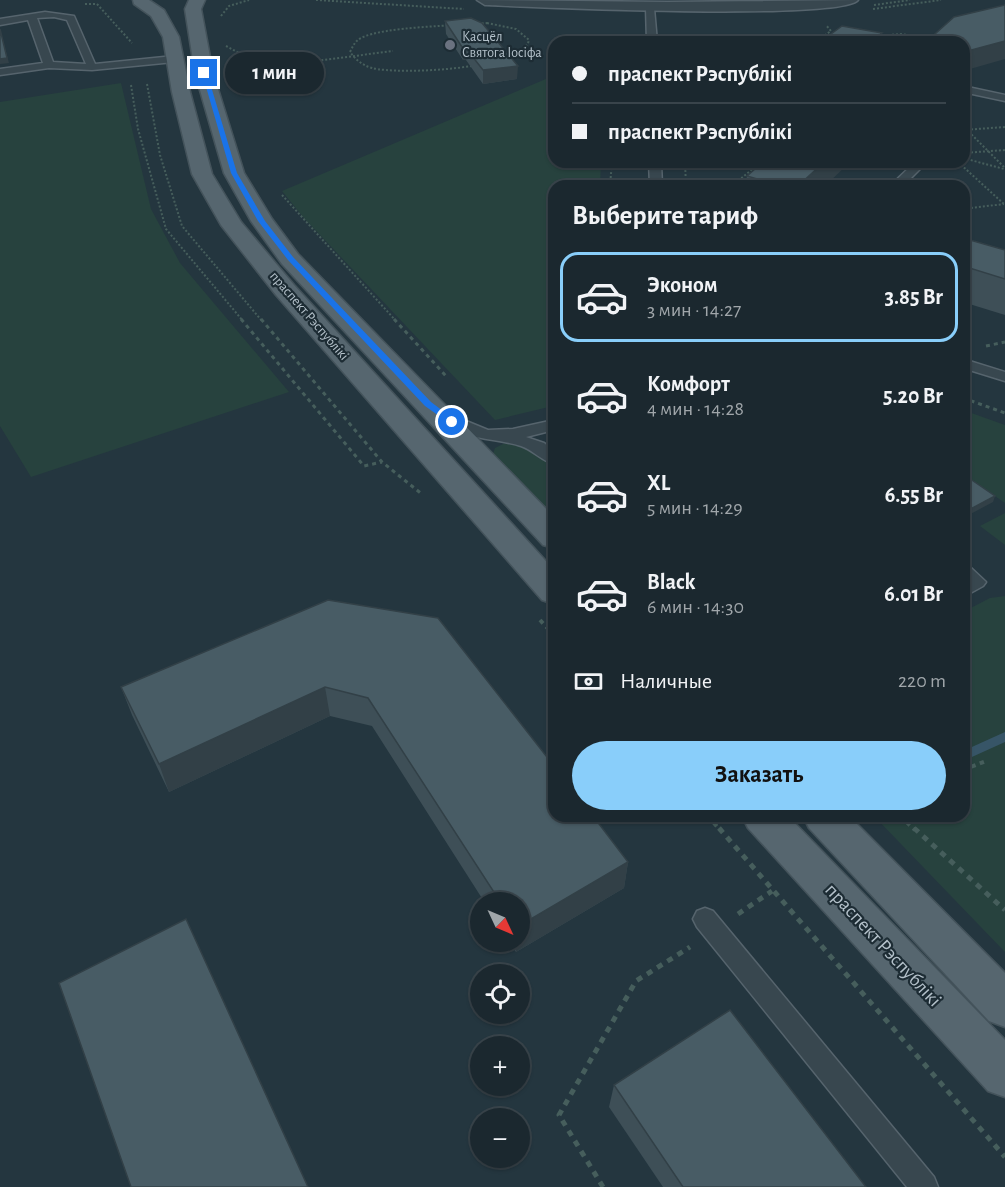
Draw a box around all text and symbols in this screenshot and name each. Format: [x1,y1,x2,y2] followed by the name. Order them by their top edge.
[462,30,542,60] place label: Касцёл Святога Іосіфа
[443,38,457,52] marker: Касцёл Святога Іосіфа
[225,52,324,94] callout: 1 мин
[190,59,217,86] route end
[252,63,297,83] text: 1 мин
[608,63,792,85] text: праспект Рэспублікі
[608,121,792,143] text: праспект Рэспублікі
[572,202,758,229] text: Выберите тариф
[267,269,351,363] street label: праспект Рэспублікі
[575,270,629,324] icon: car
[647,274,718,296] text: Эконом
[885,286,943,308] text: 3.85 Br
[647,300,741,320] text: 3 мин · 14:27
[575,369,629,423] icon: car
[647,373,730,395] text: Комфорт
[883,385,943,407] text: 5.20 Br
[647,399,744,419] text: 4 мин · 14:28
[438,408,465,435] route start
[575,468,629,522] icon: car
[647,472,670,494] text: XL
[885,484,943,506] text: 6.55 Br
[647,498,743,518] text: 5 мин · 14:29
[575,567,629,621] icon: car
[647,571,695,593] text: Black
[884,583,943,605] text: 6.01 Br
[647,597,744,617] text: 6 мин · 14:30
[572,665,605,698] icon: cash
[620,670,712,692] text: Наличные
[898,671,946,691] text: 220 m
[572,741,946,810] button: Заказать
[821,880,945,1010] street label: праспект Рэспублікі
[470,892,530,952] north arrow
[470,892,530,1168] map controls
[470,964,530,1024] button: locate
[470,1036,530,1096] button: +
[470,1108,530,1168] button: −

